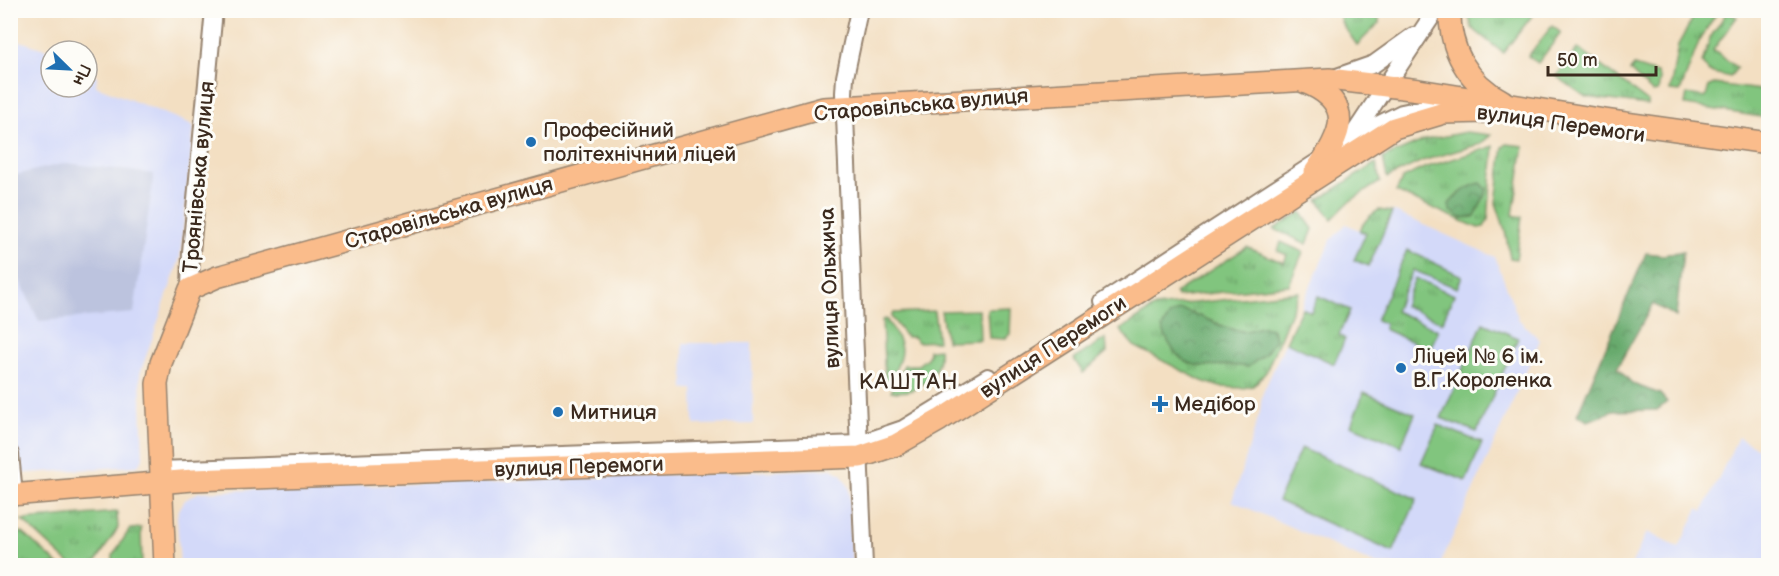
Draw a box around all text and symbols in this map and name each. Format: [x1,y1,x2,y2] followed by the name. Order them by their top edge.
[39,39,99,99] north arrow
[1548,39,1656,77] scale bar
[1557,50,1598,71] text: 50 m
[68,61,94,88] text: Пн
[178,80,220,274] street label: Троянівська вулиця
[813,83,1029,127] street label: Старовільська вулиця
[1475,100,1647,148] street label: вулиця Перемоги
[543,118,736,167] place label: Професійний політехнічний ліцей
[524,135,538,149] marker: Професійний політехнічний ліцей
[342,171,556,255] street label: Старовільська вулиця
[815,207,845,369] street label: вулиця Ольжича
[975,290,1131,404] street label: вулиця Перемоги
[1412,344,1553,393] place label: Ліцей № 6 ім. В.Г.Короленка
[1394,361,1408,375] marker: Ліцей № 6 ім. В.Г.Короленка
[859,369,959,396] district label: КАШТАН
[1174,392,1256,417] place label: Медібор
[1151,395,1169,413] marker: Медібор
[570,400,657,425] place label: Митниця
[551,405,565,419] marker: Митниця
[494,452,664,482] street label: вулиця Перемоги

